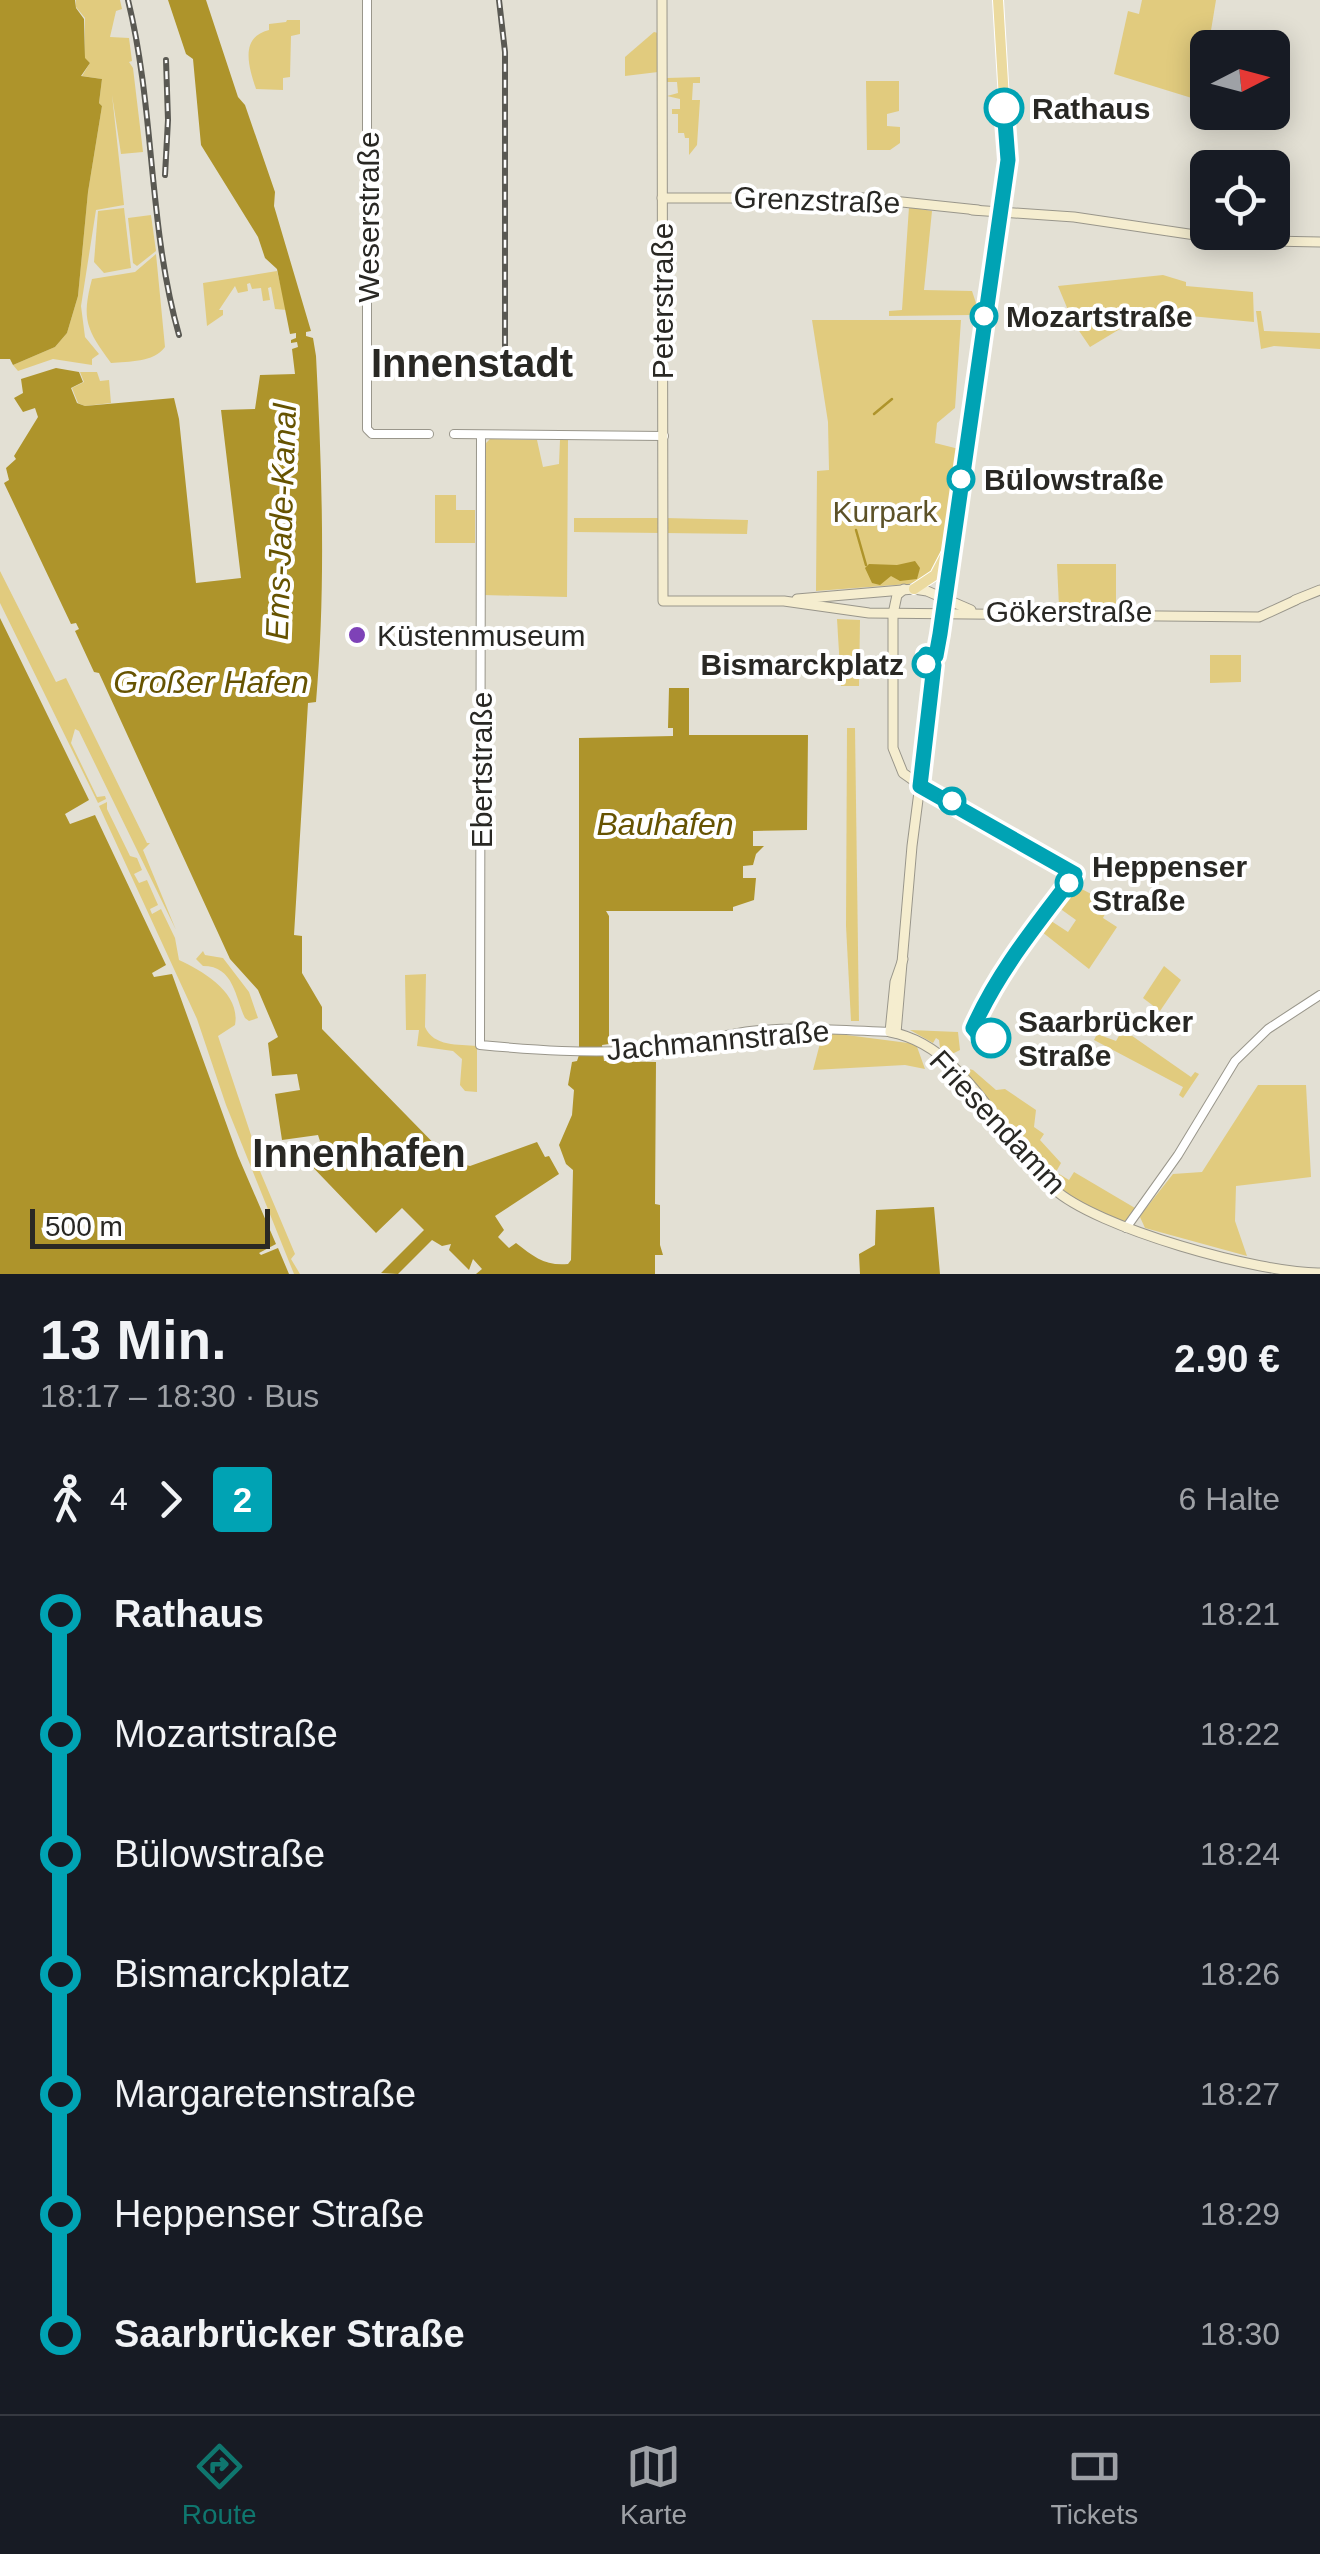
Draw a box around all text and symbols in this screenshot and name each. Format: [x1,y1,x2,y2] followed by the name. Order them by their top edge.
[1190,30,1290,130] north arrow
[1190,30,1290,250] map controls
[985,89,1023,127] marker: Rathaus
[1032,92,1150,125] place label: Rathaus
[352,131,385,303] street label: Weserstraße
[1190,150,1290,250] button: locate
[733,181,901,219] street label: Grenzstraße
[646,223,679,379] street label: Peterstraße
[1006,300,1193,333] place label: Mozartstraße
[971,303,997,329] marker: Mozartstraße
[371,341,573,385] district label: Innenstadt
[259,402,303,641] water label: Ems-Jade-Kanal
[984,463,1164,496] place label: Bülowstraße
[948,466,974,492] marker: Bülowstraße
[832,495,939,528] park label: Kurpark
[986,595,1152,628] street label: Gökerstraße
[377,619,585,652] place label: Küstenmuseum
[346,624,368,646] marker: Küstenmuseum
[701,648,904,681] place label: Bismarckplatz
[913,651,939,677] marker: Bismarckplatz
[113,664,309,700] water label: Großer Hafen
[465,692,498,848] street label: Ebertstraße
[939,788,965,814] unlabelled marker
[596,806,734,842] water label: Bauhafen
[1092,850,1247,917] place label: Heppenser Straße
[1056,870,1082,896] marker: Heppenser Straße
[1018,1005,1193,1072] place label: Saarbrücker Straße
[605,1014,831,1066] street label: Jachmannstraße
[972,1019,1010,1057] marker: Saarbrücker Straße
[923,1044,1073,1200] street label: Friesendamm
[252,1131,466,1175] district label: Innenhafen
[30,1204,270,1248] scale bar
[45,1211,123,1242] text: 500 m
[40,1309,226,1371] text: 13 Min.
[1174,1338,1280,1380] text: 2.90 €
[40,1378,319,1414] text: 18:17 – 18:30 · Bus
[40,1472,95,1527] icon: walk
[143,1472,198,1527] icon: forward
[233,1480,252,1519] text: 2
[110,1481,128,1517] text: 4
[1179,1481,1280,1517] text: 6 Halte
[114,1593,264,1635] text: Rathaus
[1200,1596,1280,1632] text: 18:21
[114,1713,338,1755] text: Mozartstraße
[1200,1716,1280,1752] text: 18:22
[114,1833,325,1875] text: Bülowstraße
[1200,1836,1280,1872] text: 18:24
[114,1953,351,1995] text: Bismarckplatz
[1200,1956,1280,1992] text: 18:26
[114,2073,416,2115] text: Margaretenstraße
[1200,2076,1280,2112] text: 18:27
[114,2193,425,2235] text: Heppenser Straße
[1200,2196,1280,2232] text: 18:29
[114,2313,465,2355] text: Saarbrücker Straße
[1200,2316,1280,2352] text: 18:30
[182,2439,257,2531] tab: Route
[620,2439,687,2531] tab: Karte
[1051,2439,1138,2531] tab: Tickets

